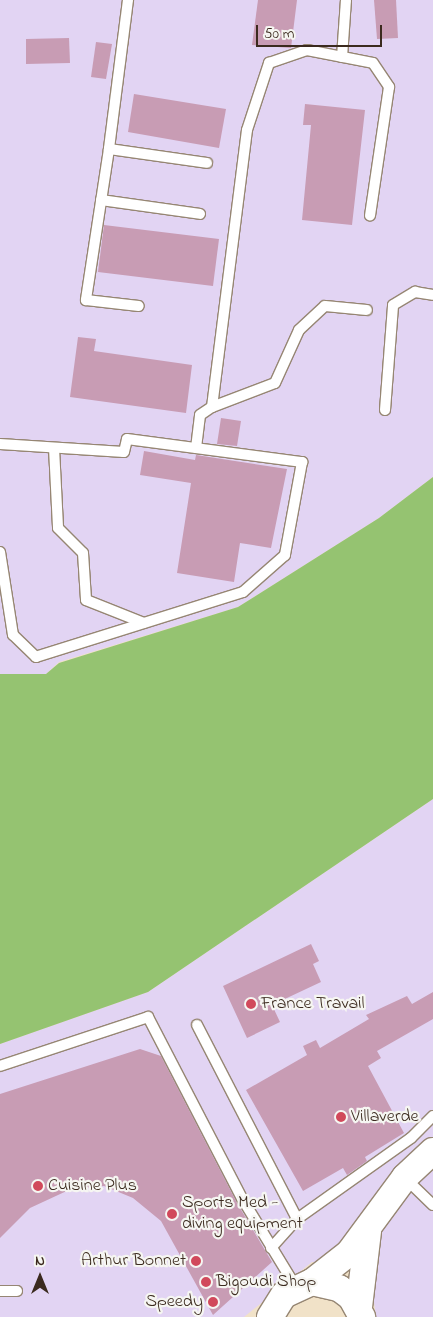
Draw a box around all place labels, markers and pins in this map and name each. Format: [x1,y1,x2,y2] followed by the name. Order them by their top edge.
[261,993,364,1015] place label: France Travail
[245,998,257,1010] marker: France Travail
[351,1106,419,1128] place label: Villaverde
[335,1111,347,1123] marker: Villaverde
[48,1175,137,1197] place label: Cuisine Plus
[32,1180,44,1192] marker: Cuisine Plus
[182,1193,303,1236] place label: Sports Med - diving equipment
[166,1208,178,1220] marker: Sports Med - diving equipment
[81,1250,186,1272] place label: Arthur Bonnet
[190,1255,202,1267] marker: Arthur Bonnet
[216,1271,316,1293] place label: Bigoudi Shop
[200,1276,212,1288] marker: Bigoudi Shop
[145,1291,203,1313] place label: Speedy
[207,1296,219,1308] marker: Speedy

